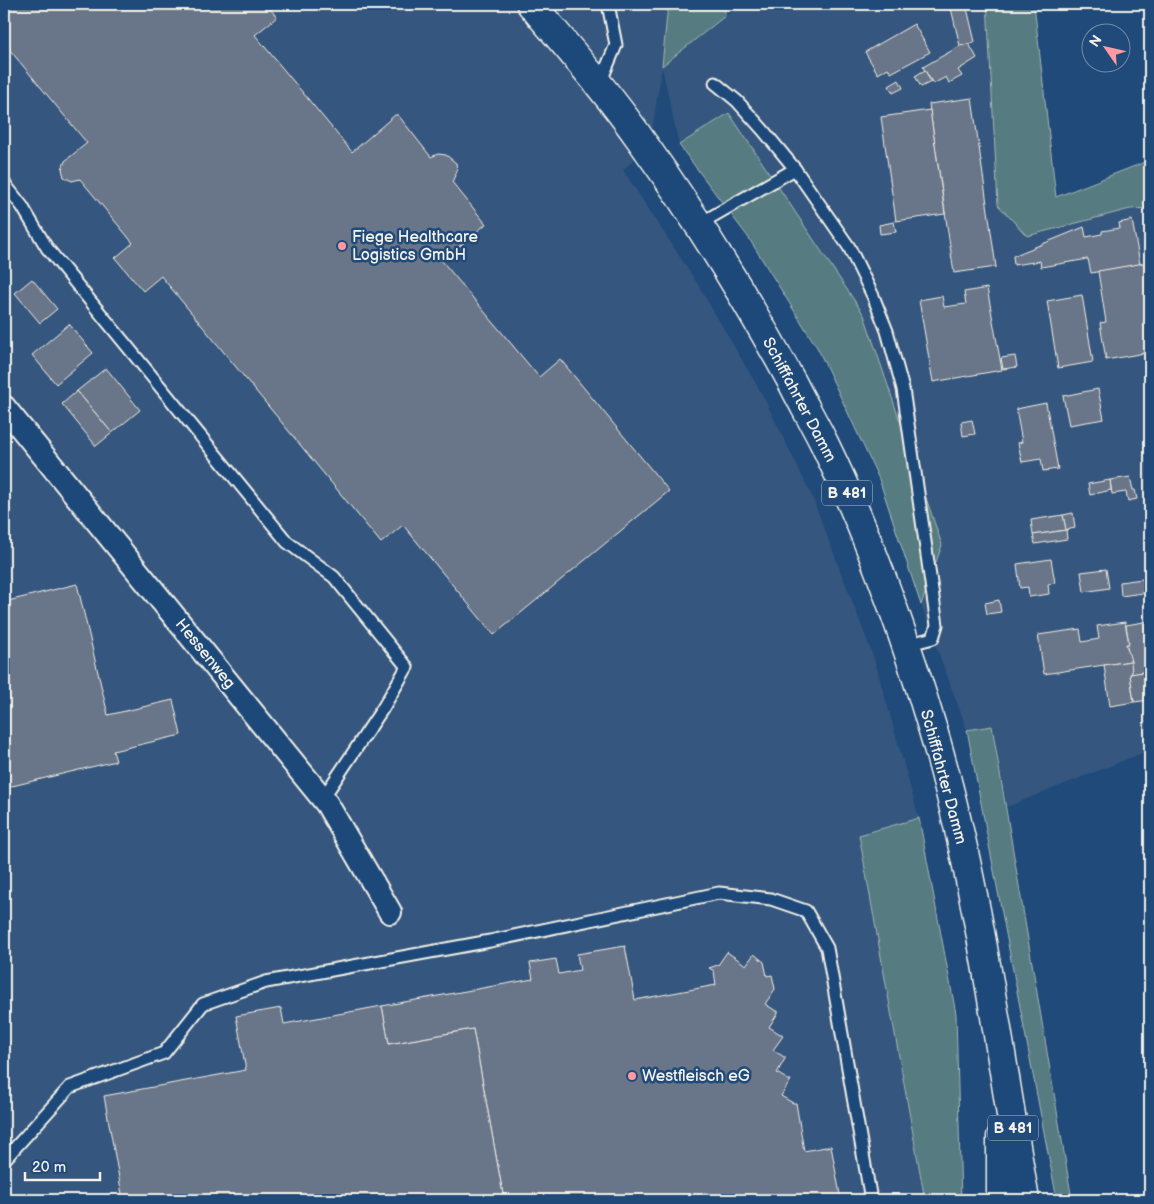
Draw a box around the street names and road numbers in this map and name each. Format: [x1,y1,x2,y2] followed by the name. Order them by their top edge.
[758,334,840,466] street label: Schifffahrter Damm
[822,480,872,506] road number: B 481
[171,615,239,693] street label: Hessenweg
[916,708,970,846] street label: Schifffahrter Damm
[988,1116,1038,1140] road number: B 481

